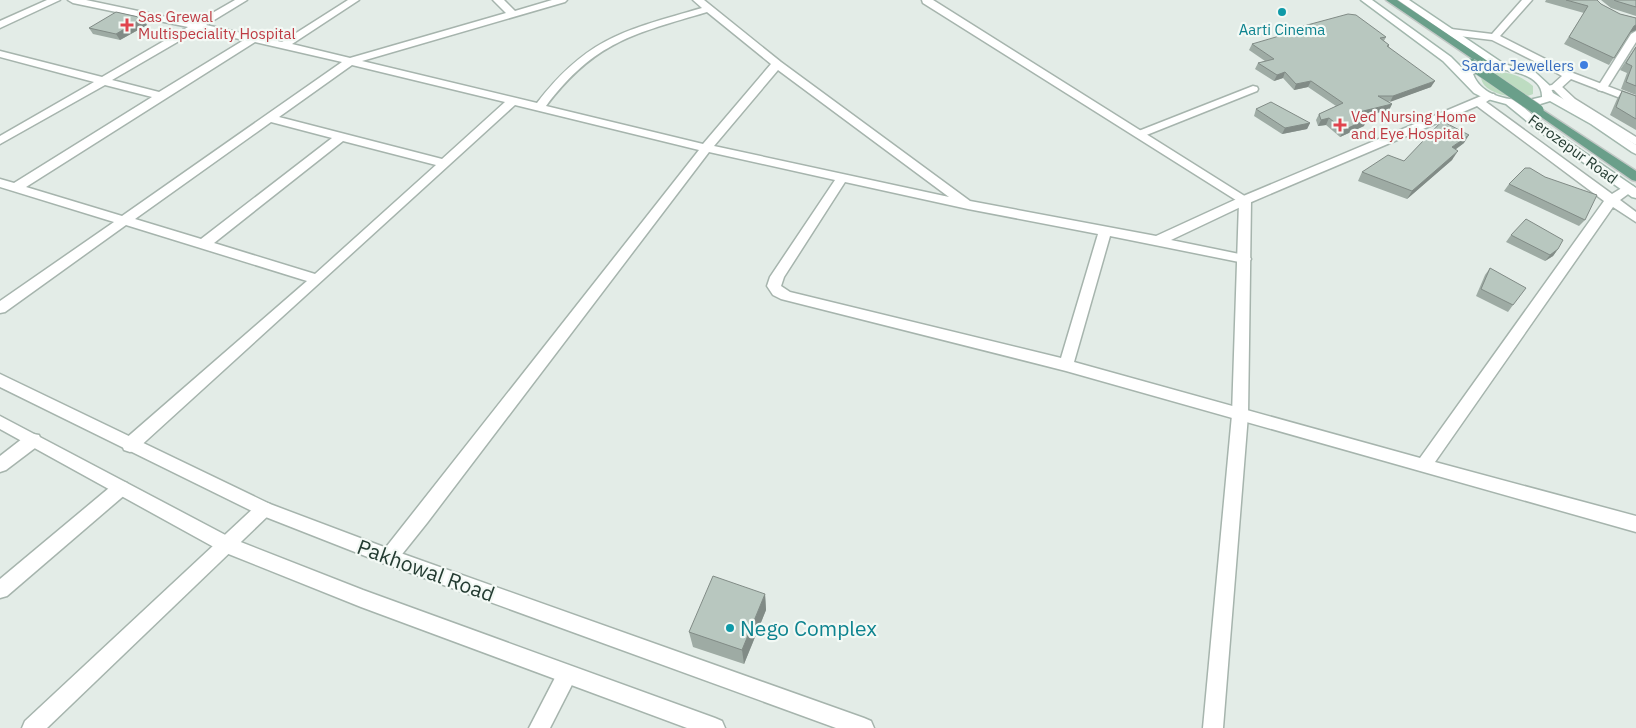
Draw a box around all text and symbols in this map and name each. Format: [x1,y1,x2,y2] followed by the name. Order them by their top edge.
[1276,6,1288,18] marker: Aarti Cinema
[138,7,296,43] place label: Sas Grewal Multispeciality Hospital
[120,18,134,32] marker: Sas Grewal Multispeciality Hospital
[1239,20,1325,39] place label: Aarti Cinema
[1461,56,1574,75] place label: Sardar Jewellers
[1578,59,1590,71] marker: Sardar Jewellers
[1351,107,1476,143] place label: Ved Nursing Home and Eye Hospital
[1525,110,1621,188] street label: Ferozepur Road
[1333,118,1347,132] marker: Ved Nursing Home and Eye Hospital
[353,532,499,608] street label: Pakhowal Road
[740,614,877,642] place label: Nego Complex
[724,622,736,634] marker: Nego Complex

